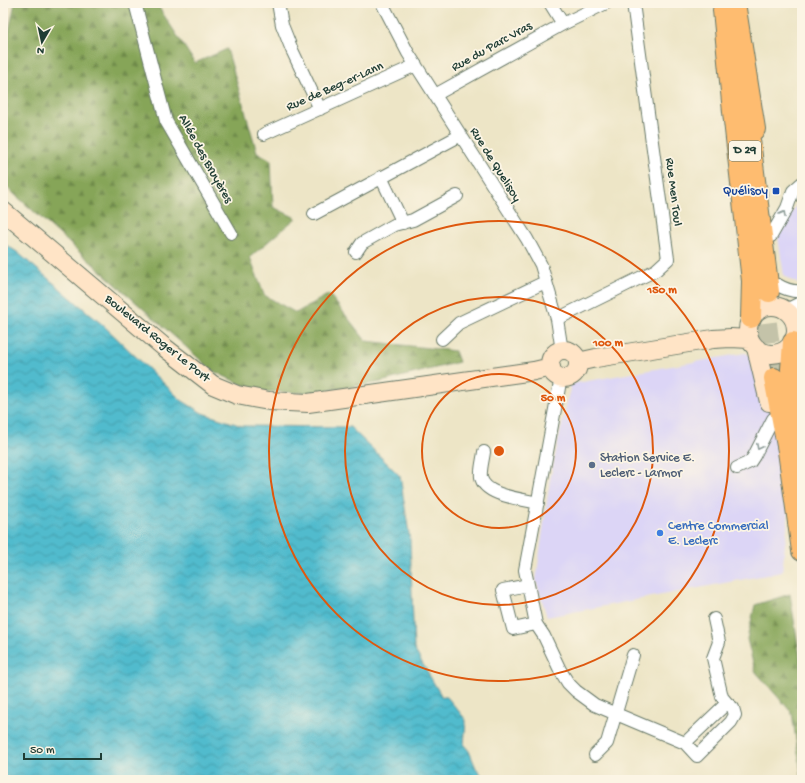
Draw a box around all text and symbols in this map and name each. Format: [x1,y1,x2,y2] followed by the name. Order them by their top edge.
[449,18,536,75] street label: Rue du Parc Vras
[22,22,62,62] north arrow
[36,43,45,56] text: N
[284,59,387,115] street label: Rue de Beg-er-Lann
[175,112,236,207] street label: Allée des Bruyères
[466,125,524,206] street label: Rue de Quelisoy
[729,141,761,161] road number: D 29
[661,157,685,227] street label: Rue Men Toul
[723,184,769,199] place label: Quélisoy
[771,186,781,196] marker: Quélisoy
[778,211,786,218] one-way arrow
[646,284,677,298] text: 150 m
[101,291,214,387] street label: Boulevard Roger Le Port
[592,337,623,351] text: 100 m
[541,392,566,406] text: 50 m
[756,443,764,450] one-way arrow
[492,444,506,458] centre of rings
[600,451,695,481] place label: Station Service E. Leclerc - Larmor
[587,460,597,470] marker: Station Service E. Leclerc - Larmor
[668,519,769,549] place label: Centre Commercial E. Leclerc
[655,528,665,538] marker: Centre Commercial E. Leclerc
[24,735,101,761] scale bar
[30,744,55,758] text: 50 m

